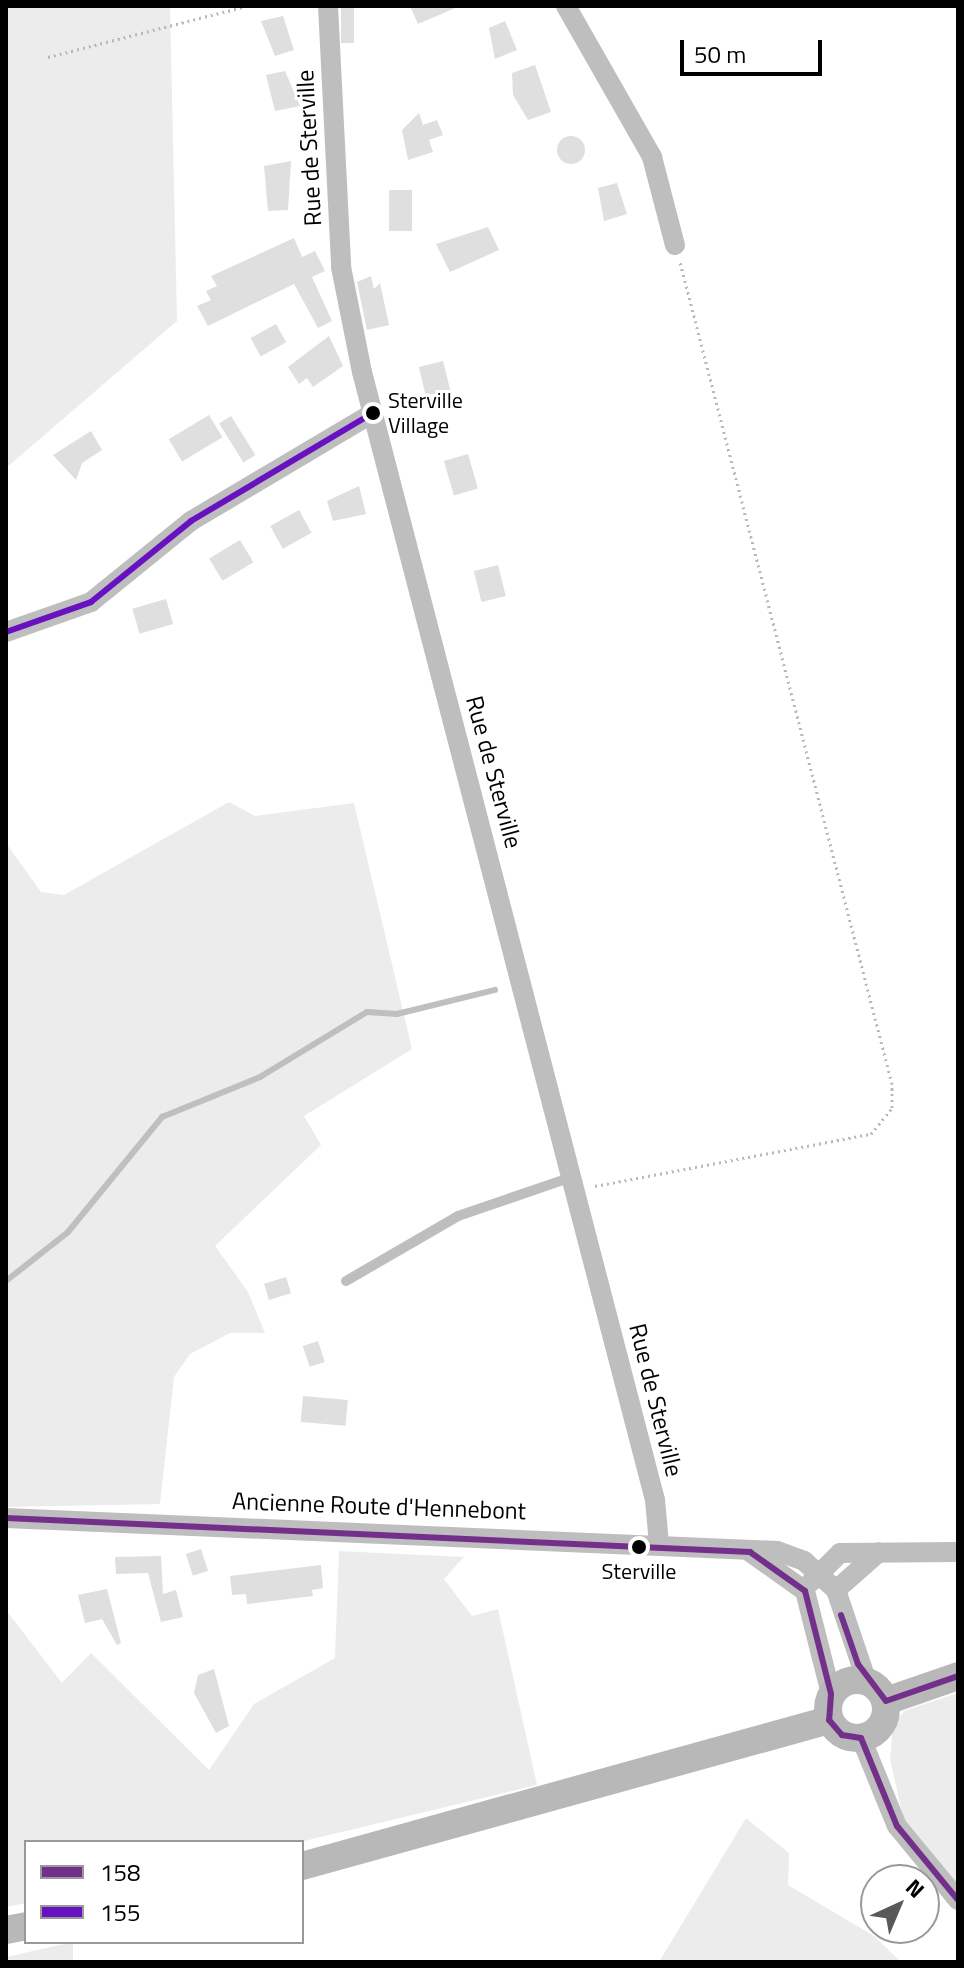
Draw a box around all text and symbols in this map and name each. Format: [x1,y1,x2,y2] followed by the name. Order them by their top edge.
[684,24,826,74] scale bar
[694,36,746,72] text: 50 m
[291,69,327,227] street label: Rue de Sterville
[388,387,463,438] place label: Sterville Village
[365,405,381,421] marker: Sterville Village
[460,693,528,851] street label: Rue de Sterville
[623,1321,689,1479] street label: Rue de Sterville
[231,1486,527,1526] street label: Ancienne Route d'Hennebont
[631,1539,647,1555] marker: Sterville
[602,1559,676,1585] place label: Sterville
[24,1840,304,1944] legend
[100,1854,140,1890] text: 158
[860,1864,940,1944] north arrow
[898,1871,933,1906] text: N
[100,1894,140,1930] text: 155

